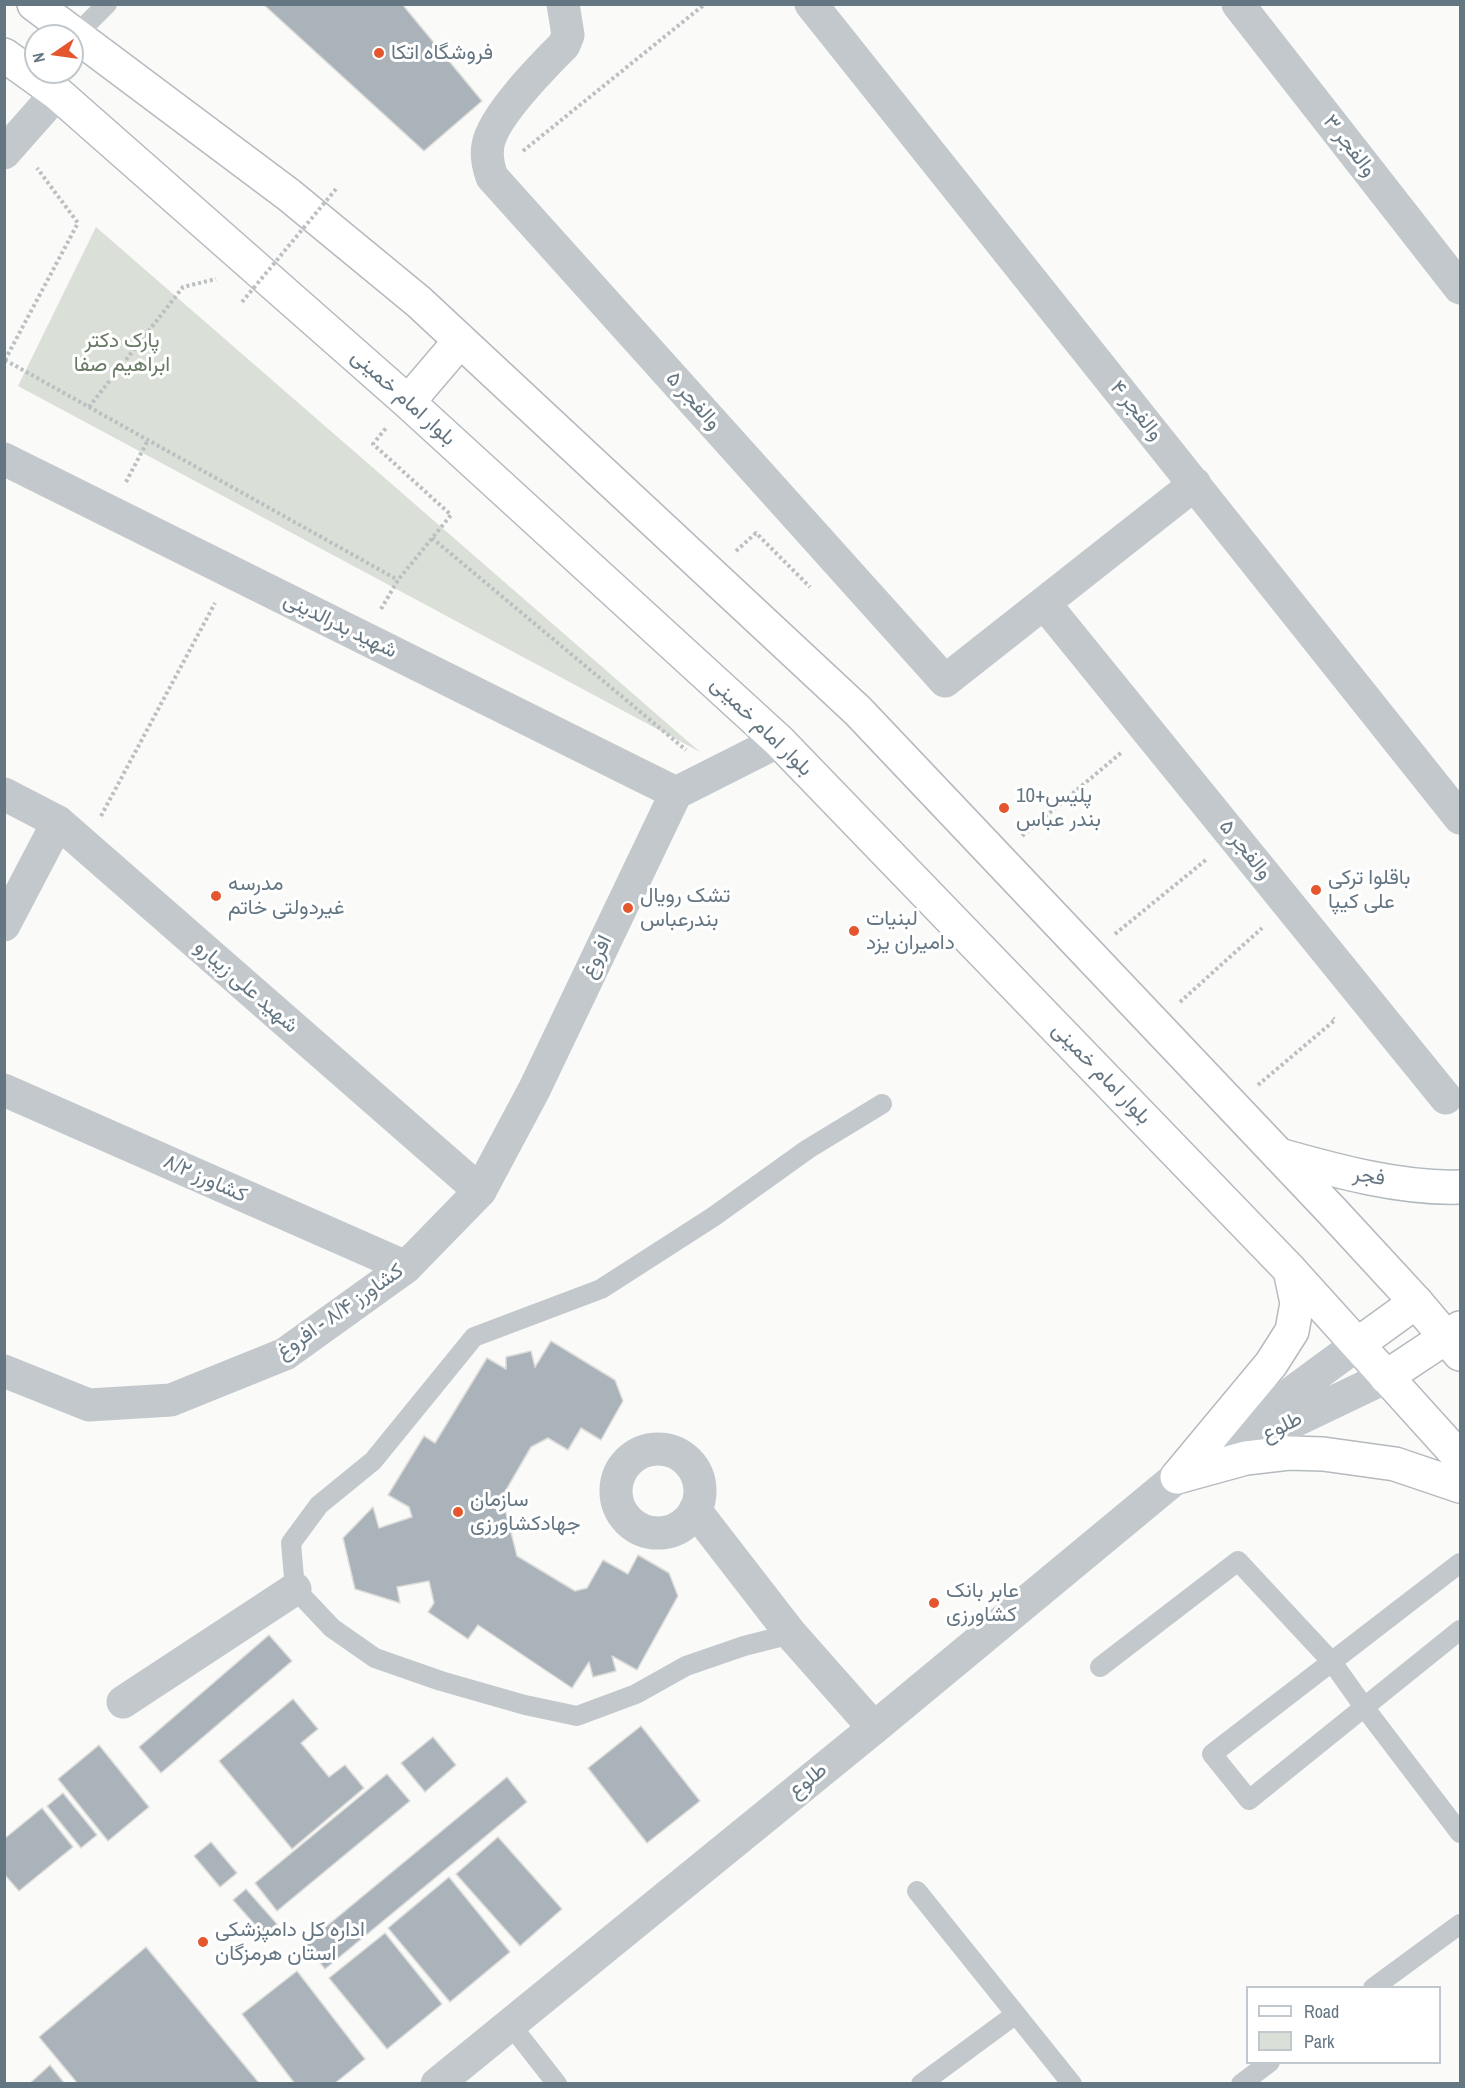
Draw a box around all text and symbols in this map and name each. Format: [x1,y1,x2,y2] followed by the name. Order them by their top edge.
[24,24,84,84] north arrow
[391,40,493,66] place label: فروشگاه اتکا
[372,46,386,60] marker: فروشگاه اتکا
[27,51,50,65] text: N
[1317,110,1381,182] street label: والفجر ۳
[74,328,170,378] park label: پارک دکتر ابراهیم صفا
[345,344,461,452] street label: بلوار امام خمینی
[660,366,726,436] street label: والفجر ۵
[1104,376,1168,446] street label: والفجر ۴
[279,588,401,664] street label: شهید بدرالدینی
[705,672,817,782] street label: بلوار امام خمینی
[1016,783,1101,833] place label: پليس+10 بندر عباس
[997,801,1011,815] marker: پليس+10 بندر عباس
[1213,815,1277,885] street label: والفجر ۵
[1328,865,1411,915] place label: باقلوا ترکی علی کیپا
[228,871,344,921] place label: مدرسه غیردولتی خاتم
[640,883,730,933] place label: تشک رویال بندرعباس
[1309,883,1323,897] marker: باقلوا ترکی علی کیپا
[209,889,223,903] marker: مدرسه غیردولتی خاتم
[621,901,635,915] marker: تشک رویال بندرعباس
[866,906,955,956] place label: لبنیات دامیران یزد
[847,924,861,938] marker: لبنیات دامیران یزد
[576,931,618,983] street label: افروغ
[189,935,303,1039] street label: شهید علی زیبارو
[1046,1018,1156,1130] street label: بلوار امام خمینی
[159,1149,251,1209] street label: کشاورز ۸/۲
[1351,1162,1387,1192] street label: فجر
[271,1259,409,1365] street label: کشاورز ۸/۴ - افروغ
[1257,1406,1307,1448] street label: طلوع
[470,1487,581,1537] place label: سازمان جهادکشاورزی
[451,1505,465,1519] marker: سازمان جهادکشاورزی
[946,1578,1019,1628] place label: عابر بانک کشاورزی
[927,1596,941,1610] marker: عابر بانک کشاورزی
[783,1758,833,1804] street label: طلوع
[215,1917,365,1967] place label: اداره کل دامپزشکی استان هرمزگان
[196,1935,210,1949] marker: اداره کل دامپزشکی استان هرمزگان
[1246,1986,1441,2064] legend
[1304,1999,1339,2024] text: Road
[1304,2029,1334,2054] text: Park

